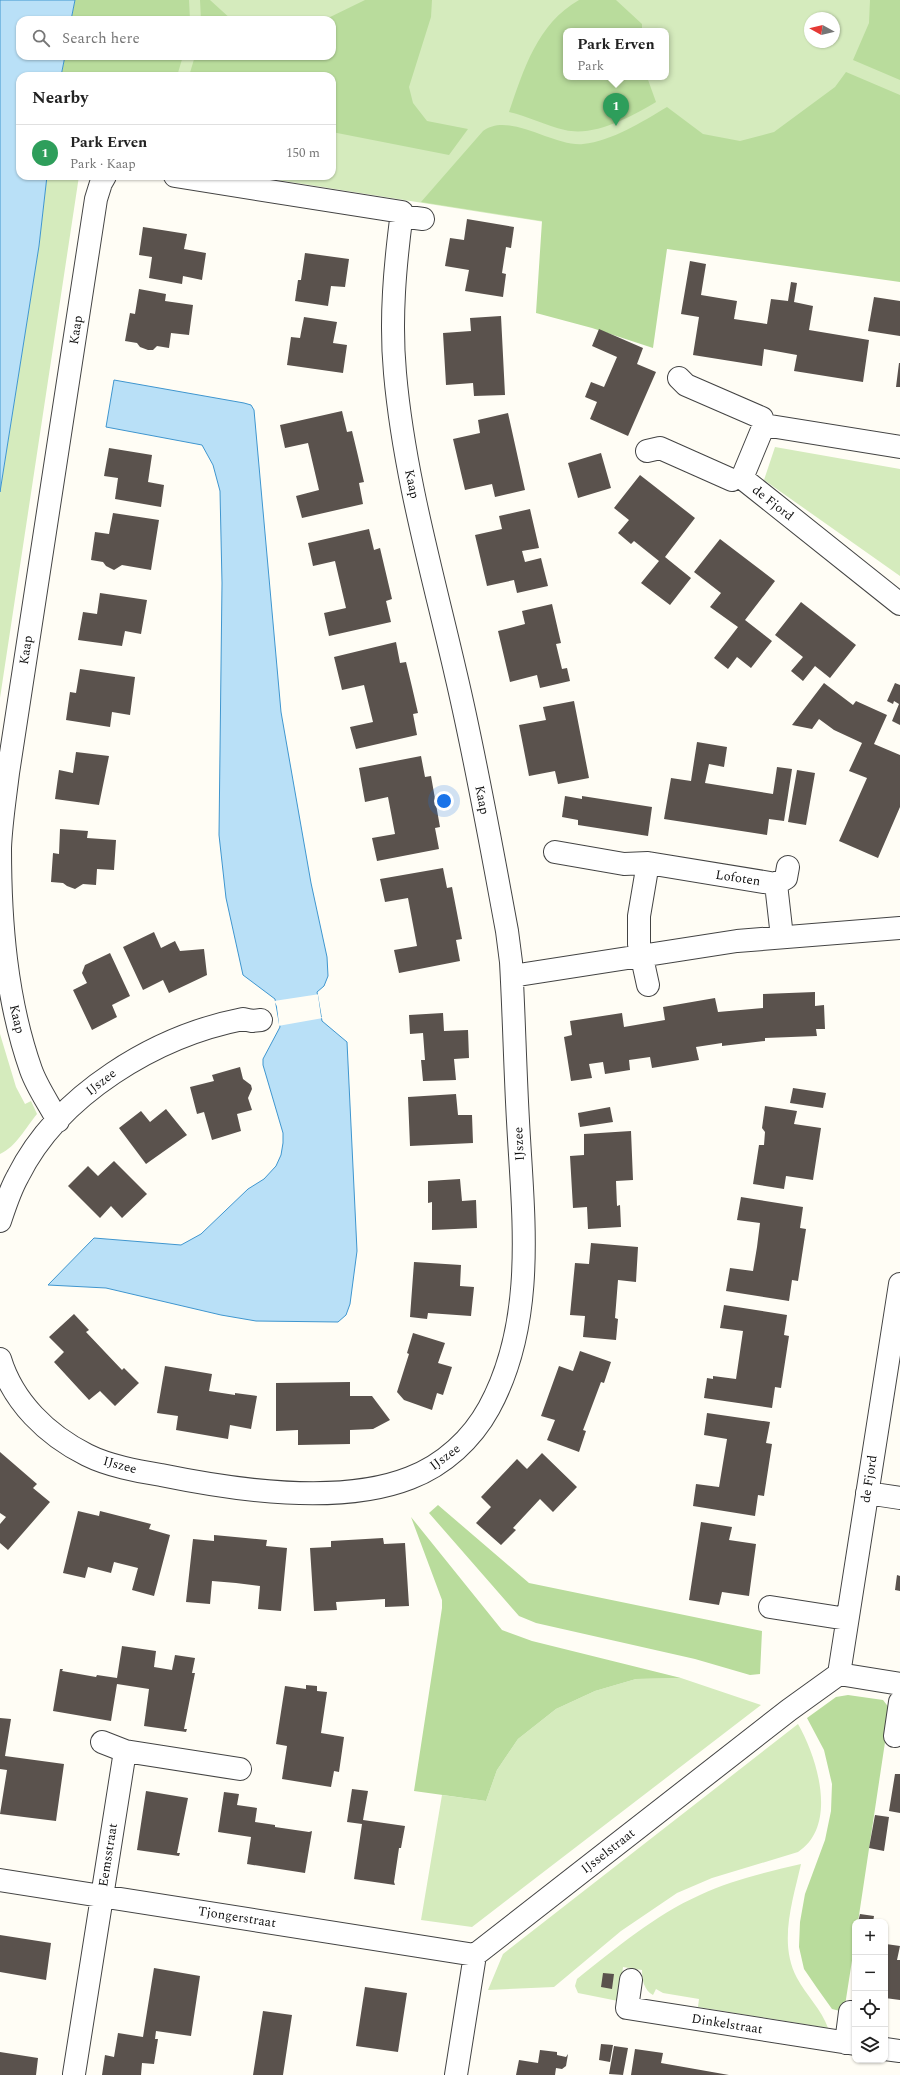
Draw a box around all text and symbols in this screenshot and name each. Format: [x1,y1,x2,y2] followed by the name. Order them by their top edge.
[804,12,840,48] north arrow
[16,16,336,60] search box
[30,27,52,49] icon: search
[62,27,140,50] text: Search here
[563,28,669,80] popup
[577,33,655,56] text: Park Erven
[577,56,604,76] text: Park
[32,85,88,111] text: Nearby
[603,93,629,126] pin: 1
[70,131,147,154] text: Park Erven
[41,143,49,163] text: 1
[286,143,320,163] text: 150 m
[70,154,136,174] text: Park · Kaap
[64,314,88,346] street label: Kaap
[399,468,425,500] street label: Kaap
[748,480,798,526] street label: de Fjord
[14,634,38,666] street label: Kaap
[469,784,495,816] street label: Kaap
[434,791,454,811] your location
[714,865,762,891] street label: Lofoten
[4,1003,30,1035] street label: Kaap
[81,1064,121,1100] street label: IJszee
[508,1126,530,1162] street label: IJszee
[425,1439,465,1475] street label: IJszee
[101,1451,139,1479] street label: IJszee
[855,1454,883,1504] street label: de Fjord
[93,1821,123,1888] street label: Eemsstraat
[577,1823,640,1879] street label: IJsselstraat
[197,1901,278,1933] street label: Tjongerstraat
[852,1919,888,2063] map controls
[852,1919,888,1955] button: +
[852,1955,888,1991] button: −
[852,1991,888,2027] button: locate
[690,2009,764,2040] street label: Dinkelstraat
[852,2027,888,2063] button: layers

